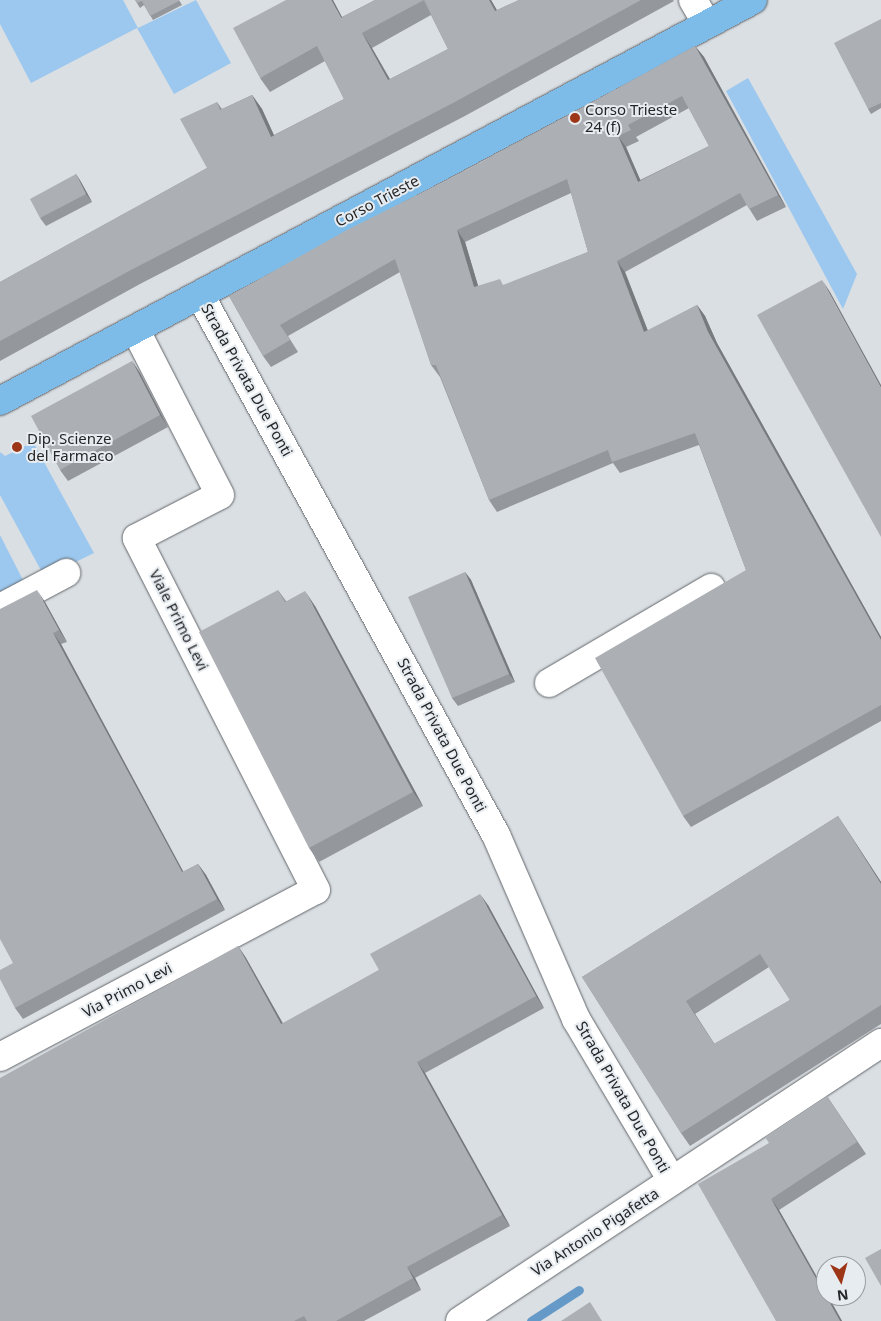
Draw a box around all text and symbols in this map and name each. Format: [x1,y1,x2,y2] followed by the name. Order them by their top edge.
[585,100,677,135] place label: Corso Trieste 24 (f)
[569,112,581,124] marker: Corso Trieste 24 (f)
[332,171,422,231] street label: Corso Trieste
[198,301,296,459] street label: Strada Privata Due Ponti
[27,429,114,464] place label: Dip. Scienze del Farmaco
[11,441,23,453] marker: Dip. Scienze del Farmaco
[146,566,212,674] street label: Viale Primo Levi
[394,655,490,815] street label: Strada Privata Due Ponti
[79,959,175,1021] street label: Via Primo Levi
[572,1018,674,1176] street label: Strada Privata Due Ponti
[528,1184,662,1280] street label: Via Antonio Pigafetta
[816,1256,866,1306] north arrow
[836,1285,850,1306] text: N

